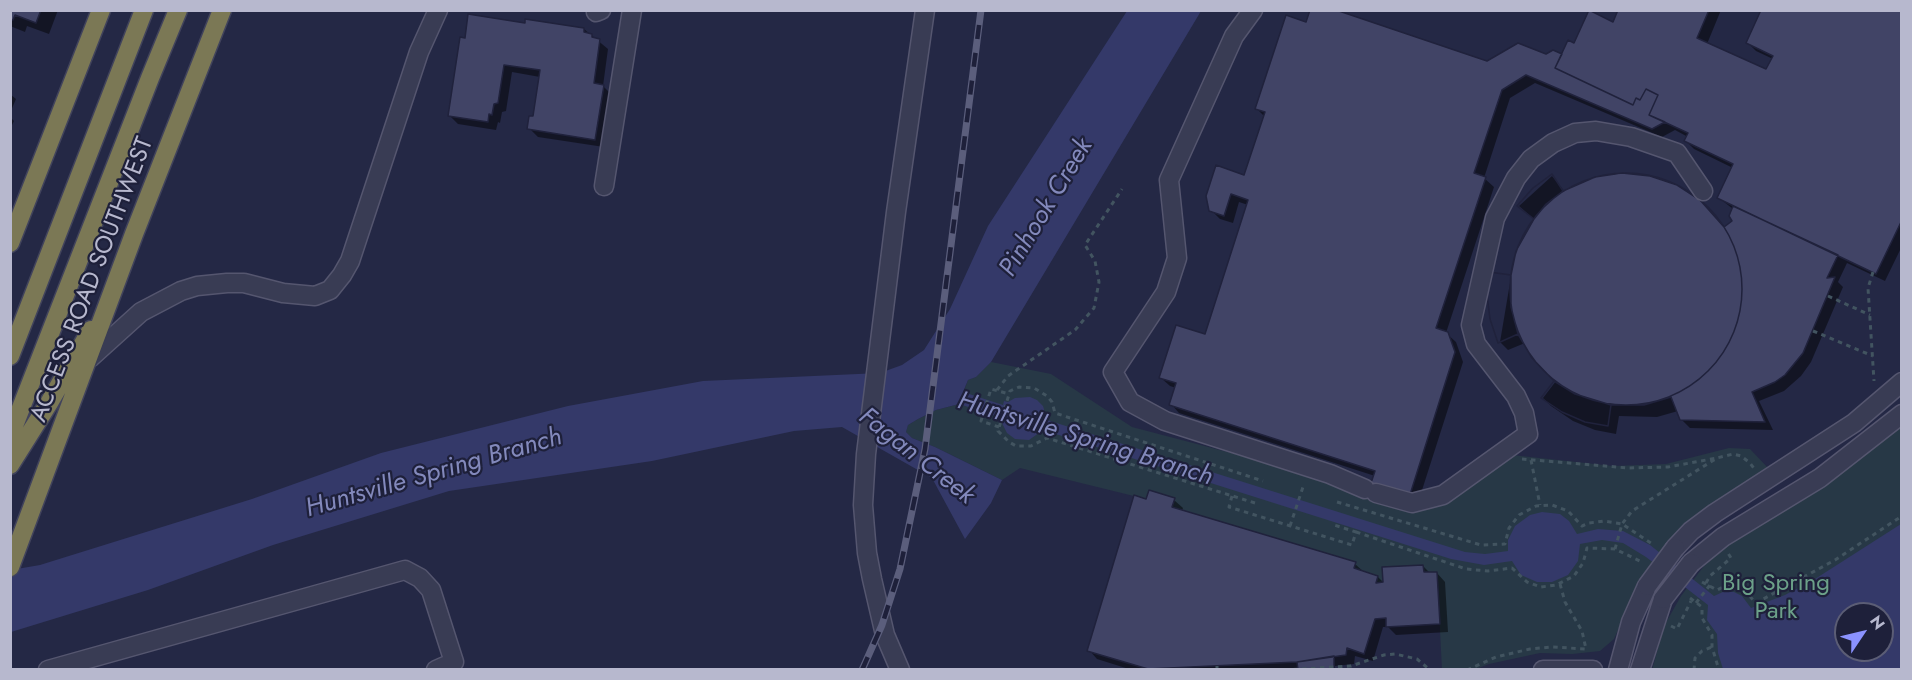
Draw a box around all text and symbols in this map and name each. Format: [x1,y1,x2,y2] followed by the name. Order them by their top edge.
[993,133,1101,283] water label: Pinhook Creek
[25,134,161,426] street label: ACCESS ROAD SOUTHWEST
[954,386,1216,494] water label: Huntsville Spring Branch
[852,402,980,512] water label: Fagan Creek
[302,422,566,526] water label: Huntsville Spring Branch
[1722,570,1830,626] park label: Big Spring Park
[1834,602,1894,662] north arrow
[1864,611,1891,634] text: N

